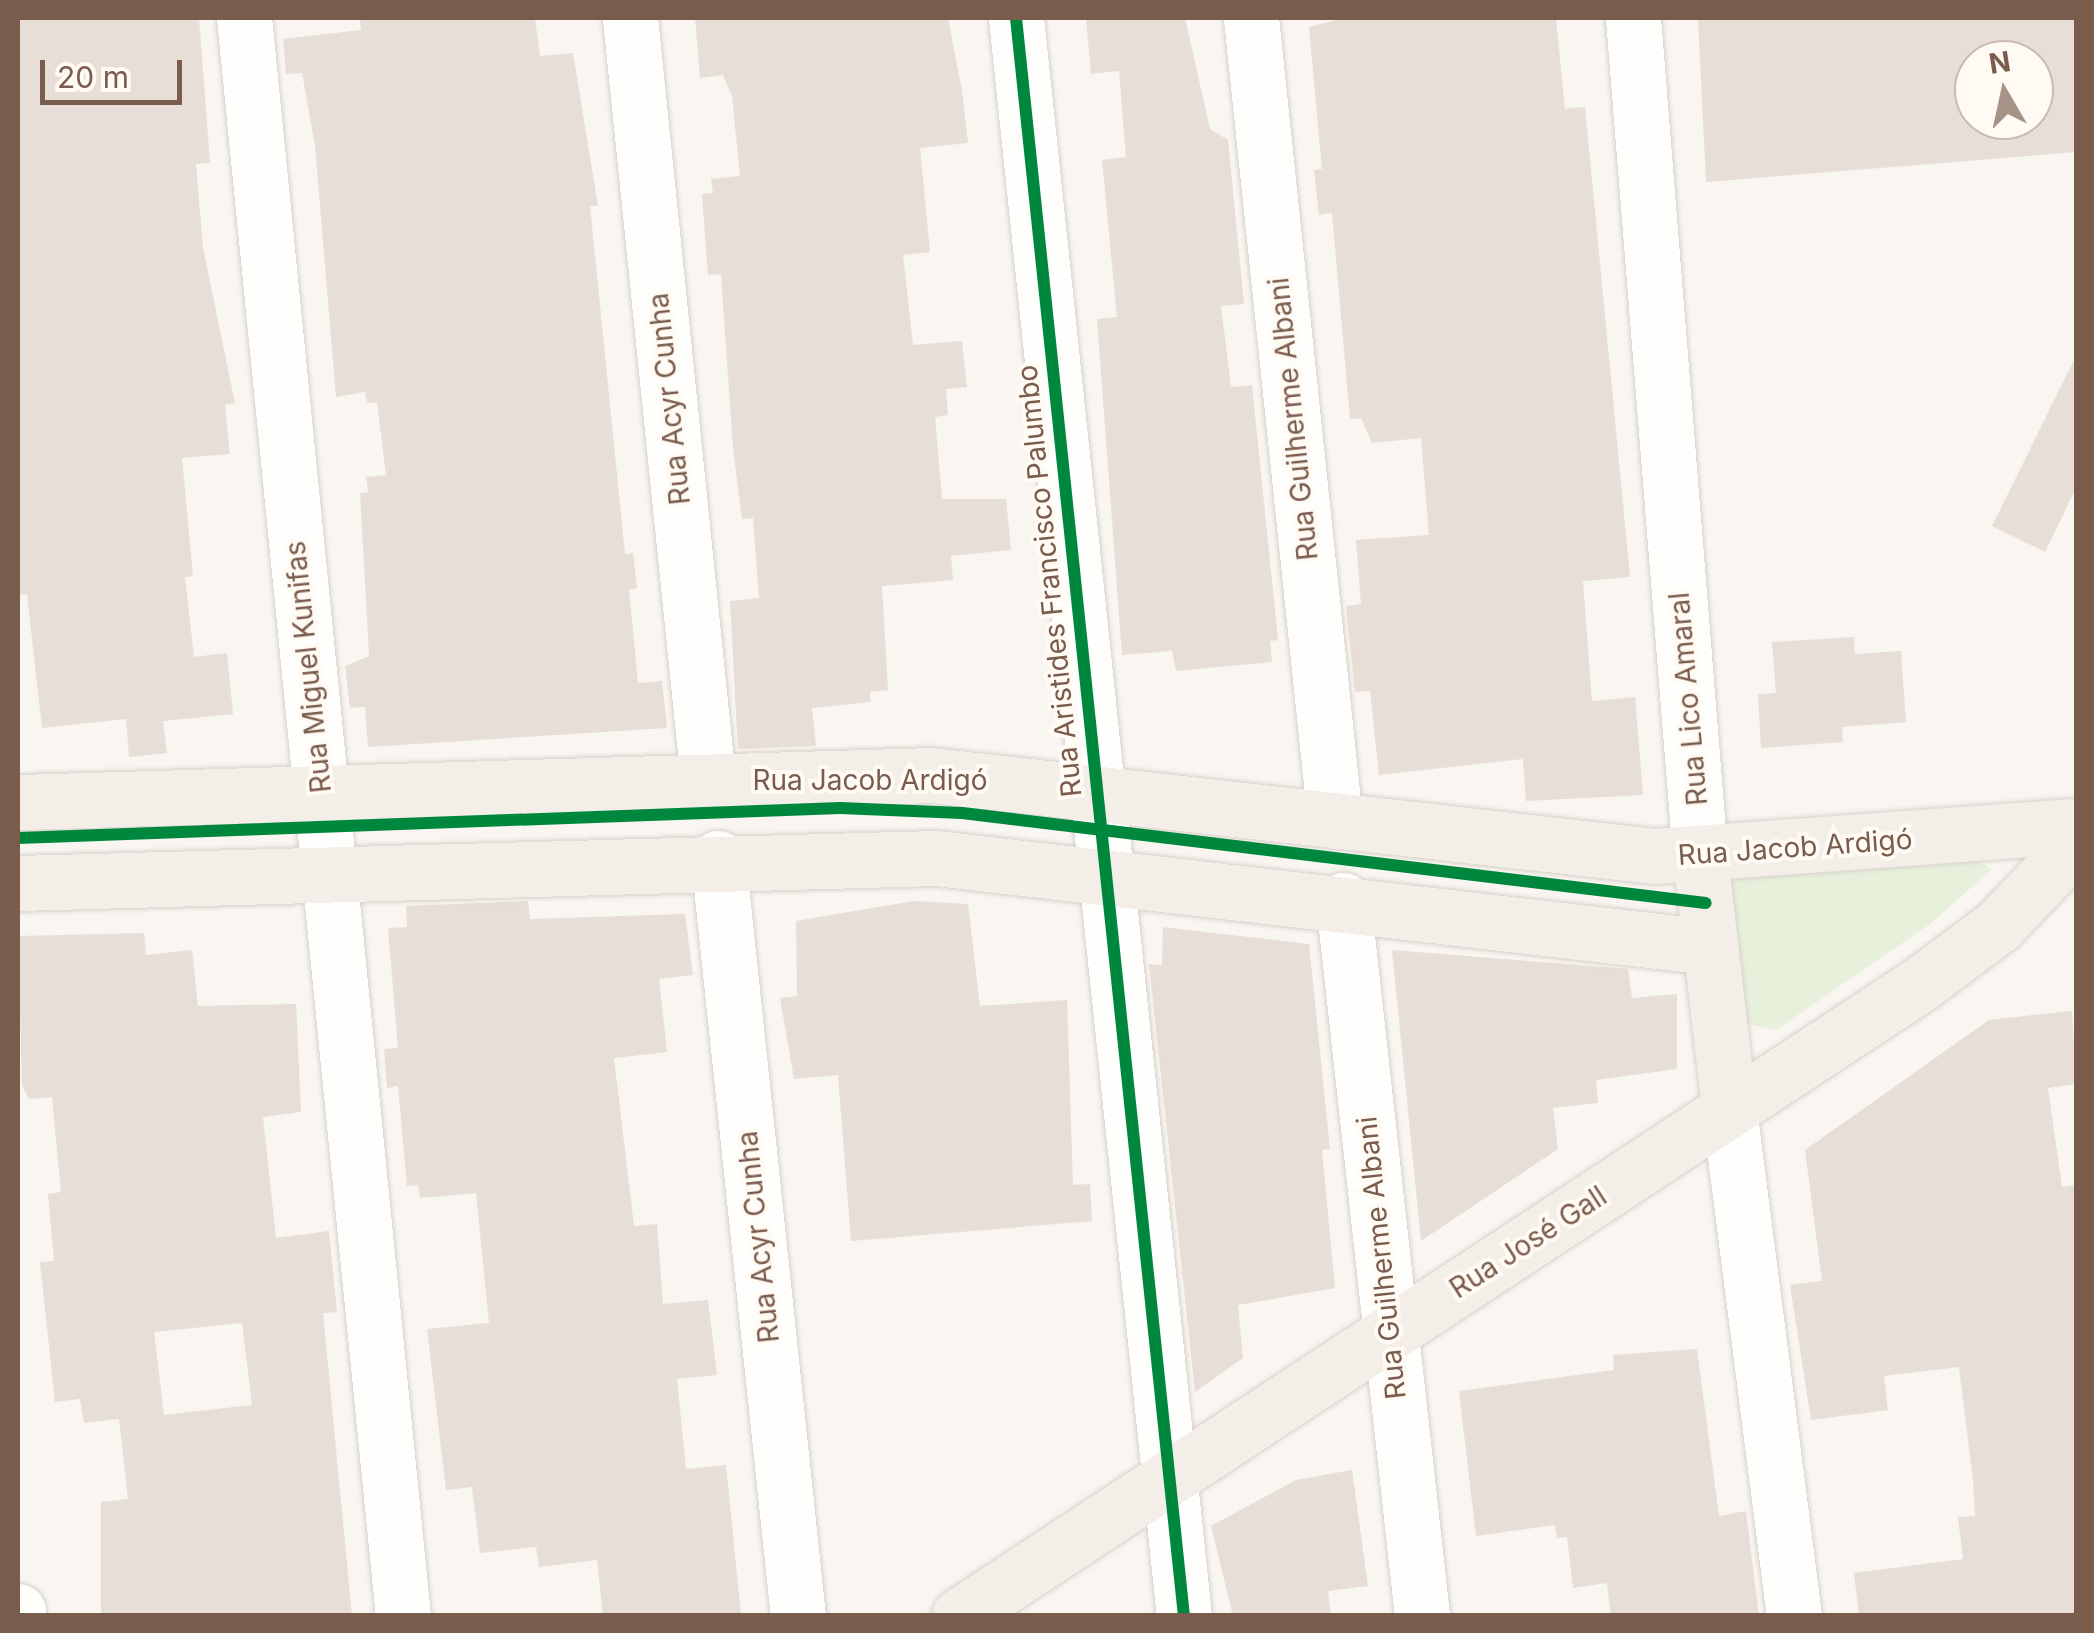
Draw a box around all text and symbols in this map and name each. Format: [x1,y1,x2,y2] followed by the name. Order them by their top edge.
[45,40,188,102] scale bar
[1954,40,2054,140] north arrow
[1986,44,2013,81] text: N
[57,59,129,95] text: 20 m
[1261,276,1325,562] street label: Rua Guilherme Albani
[641,291,697,507] street label: Rua Acyr Cunha
[1010,363,1088,799] street label: Rua Aristides Francisco Palumbo
[278,539,338,795] street label: Rua Miguel Kunifas
[1662,591,1714,807] street label: Rua Lico Amaral
[753,763,987,797] street label: Rua Jacob Ardigó
[1677,822,1913,872] street label: Rua Jacob Ardigó
[1349,1115,1413,1401] street label: Rua Guilherme Albani
[730,1129,786,1345] street label: Rua Acyr Cunha
[1443,1179,1613,1305] street label: Rua José Gall

